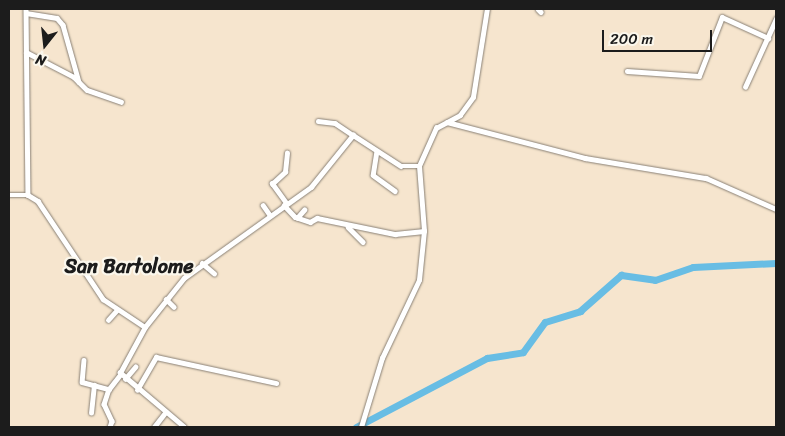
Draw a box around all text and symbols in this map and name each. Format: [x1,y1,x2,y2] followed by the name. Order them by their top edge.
[20,20,70,70] north arrow
[605,20,715,52] scale bar
[610,26,653,52] text: 200 m
[33,47,49,73] text: N
[64,254,194,278] district label: San Bartolome

